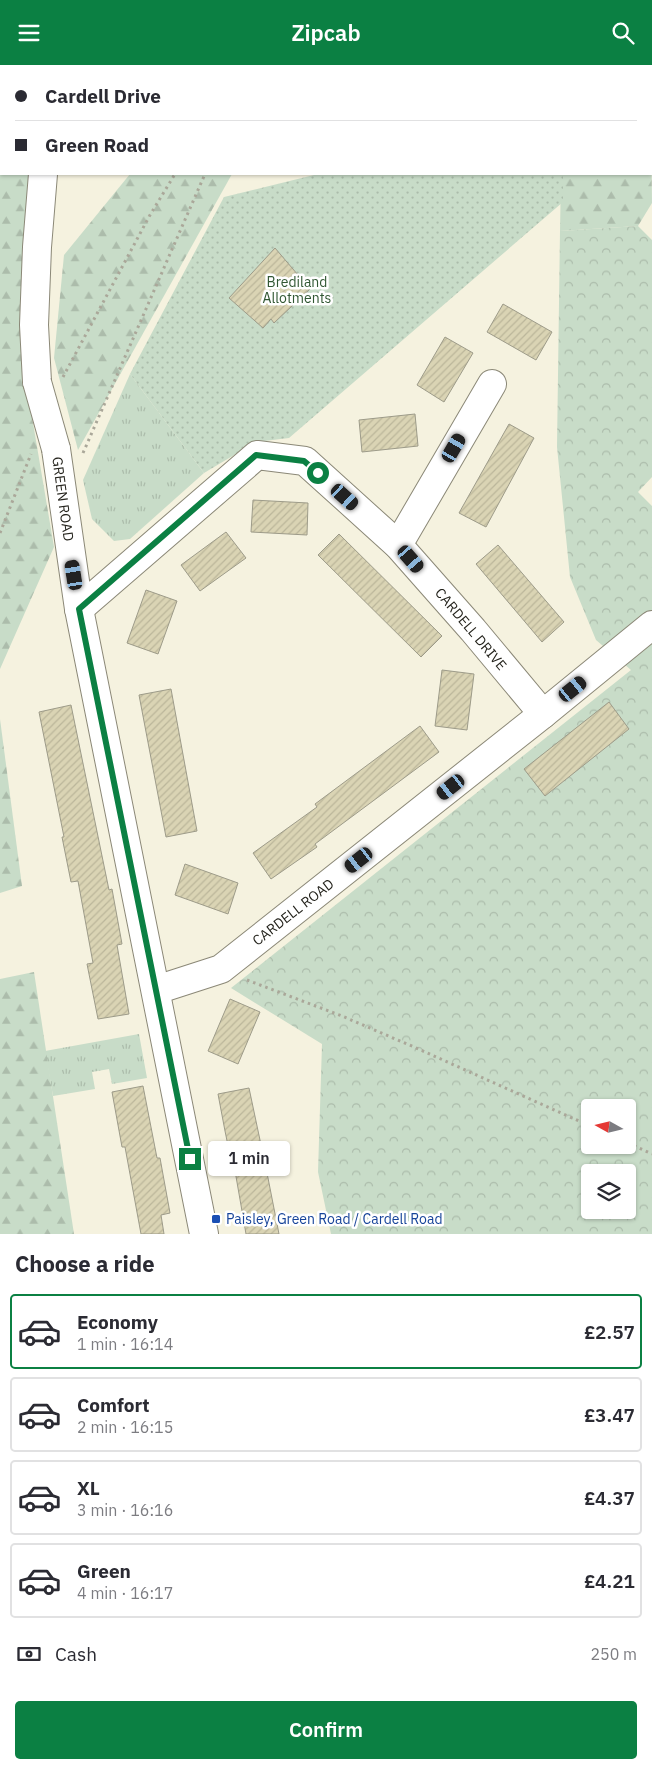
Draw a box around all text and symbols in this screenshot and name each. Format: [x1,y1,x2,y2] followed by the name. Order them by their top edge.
[291,18,361,47] text: Zipcab
[15,19,43,47] icon: menu
[609,19,637,47] icon: search
[45,84,161,108] text: Cardell Drive
[45,133,149,157] text: Green Road
[263,273,332,307] park label: Brediland Allotments
[440,431,467,465] car
[48,456,78,542] street label: GREEN ROAD
[307,462,329,484] route start
[328,481,361,513] car
[395,543,426,575] car
[64,559,83,591] car
[431,584,511,674] street label: CARDELL DRIVE
[556,674,589,704] car
[434,772,467,802] car
[342,845,375,875] car
[249,875,337,949] street label: CARDELL ROAD
[581,1099,636,1154] north arrow
[581,1099,636,1219] map controls
[208,1141,290,1177] callout: 1 min
[179,1148,201,1170] route end
[228,1148,270,1168] text: 1 min
[581,1164,636,1219] button: layers
[226,1210,443,1228] place label: Paisley, Green Road / Cardell Road
[210,1213,222,1225] marker: Paisley, Green Road / Cardell Road
[15,1249,155,1278] text: Choose a ride
[17,1309,62,1354] icon: car
[77,1310,158,1334] text: Economy
[584,1320,635,1344] text: £2.57
[77,1334,173,1354] text: 1 min · 16:14
[17,1392,62,1437] icon: car
[77,1393,150,1417] text: Comfort
[584,1403,635,1427] text: £3.47
[77,1417,173,1437] text: 2 min · 16:15
[17,1475,62,1520] icon: car
[77,1476,100,1500] text: XL
[584,1486,635,1510] text: £4.37
[77,1500,173,1520] text: 3 min · 16:16
[17,1558,62,1603] icon: car
[77,1559,131,1583] text: Green
[584,1569,635,1593] text: £4.21
[77,1583,173,1603] text: 4 min · 16:17
[15,1640,43,1668] icon: cash
[55,1642,97,1666] text: Cash
[590,1644,637,1664] text: 250 m
[15,1701,637,1759] button: Confirm

